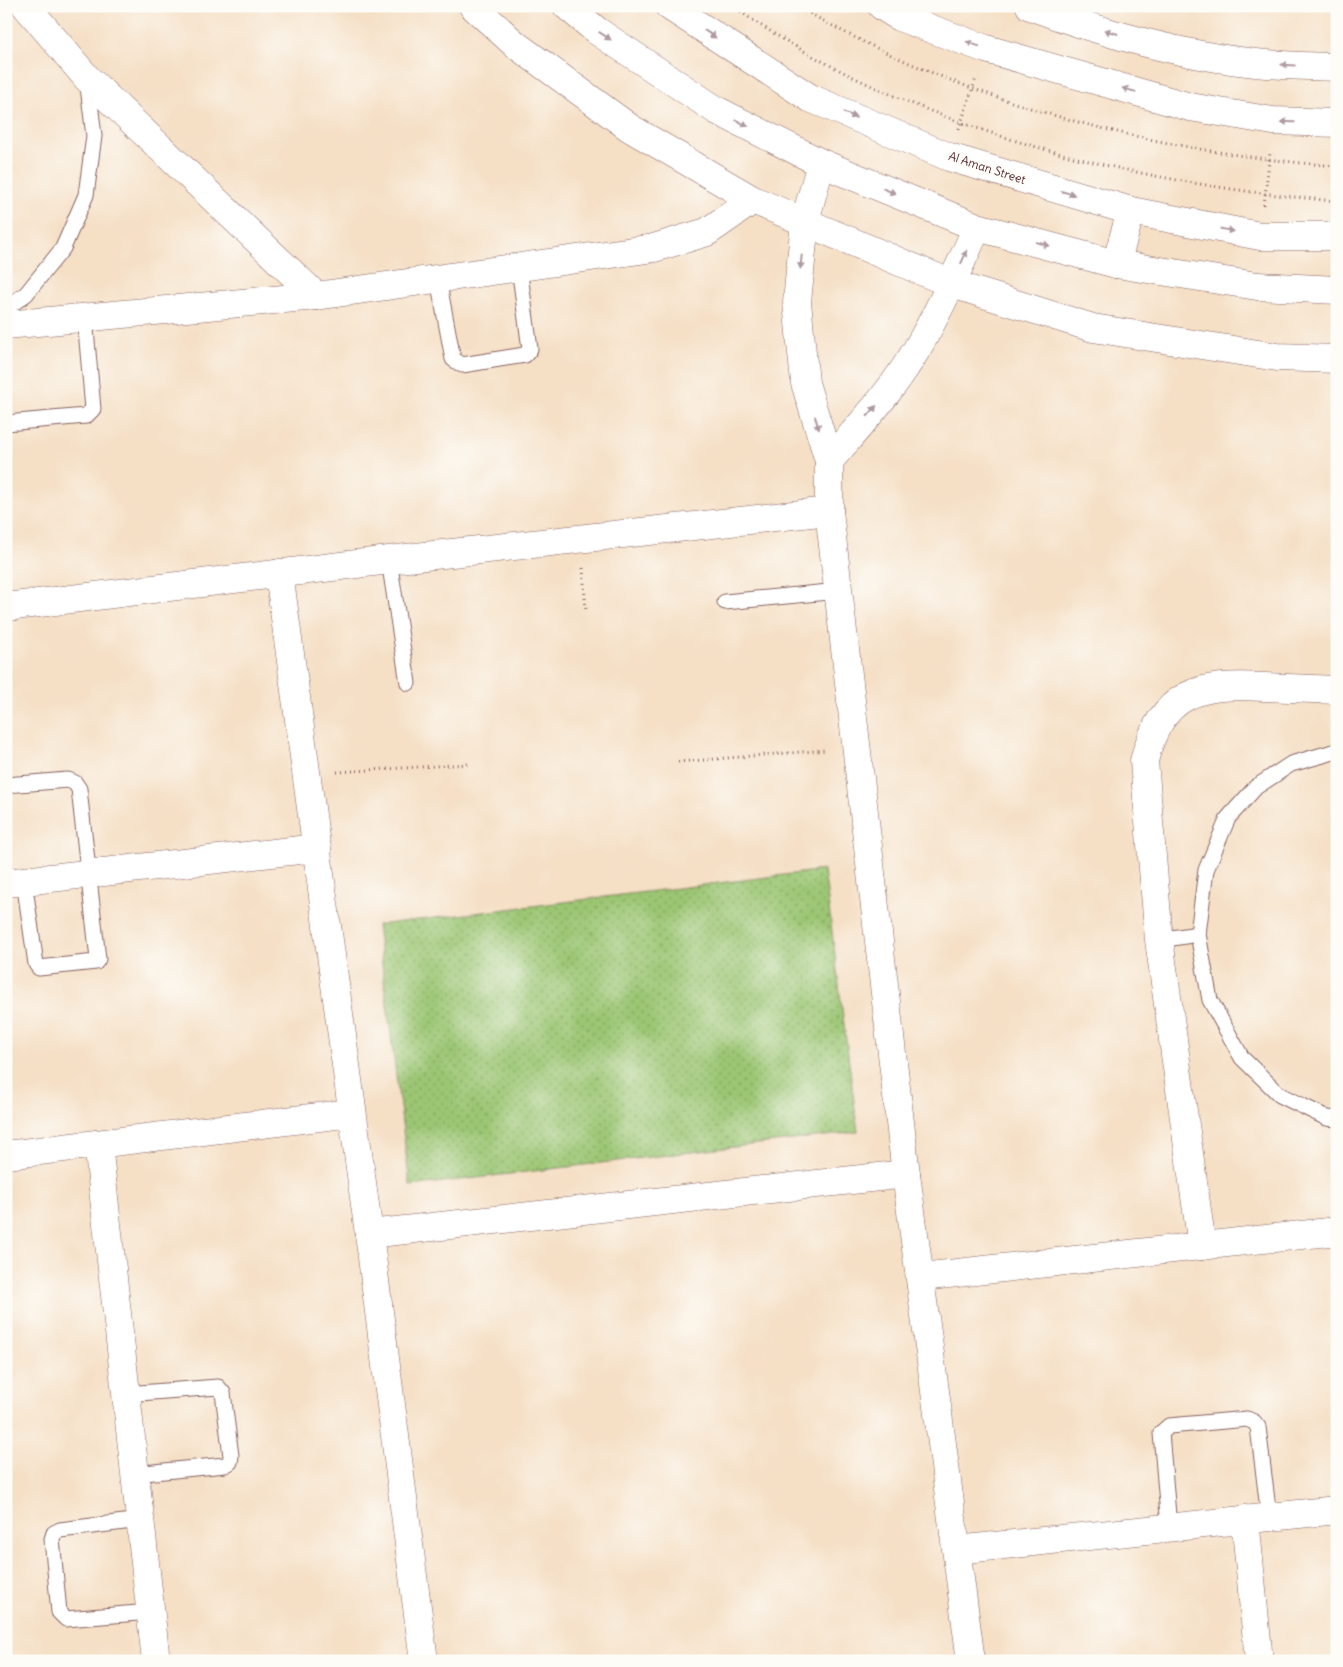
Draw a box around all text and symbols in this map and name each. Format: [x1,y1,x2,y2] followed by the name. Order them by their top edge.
[1104,28,1119,36] one-way arrow
[703,29,716,39] one-way arrow
[598,32,611,41] one-way arrow
[965,40,980,48] one-way arrow
[1280,60,1296,68] one-way arrow
[1122,85,1137,93] one-way arrow
[843,111,858,119] one-way arrow
[1280,117,1296,125] one-way arrow
[735,119,749,127] one-way arrow
[947,148,1028,187] street label: Al Aman Street
[882,188,896,196] one-way arrow
[1061,190,1076,198] one-way arrow
[1219,226,1235,234] one-way arrow
[1035,240,1050,248] one-way arrow
[961,250,969,264] one-way arrow
[797,255,805,271] one-way arrow
[867,405,878,418] one-way arrow
[814,415,821,430] one-way arrow

